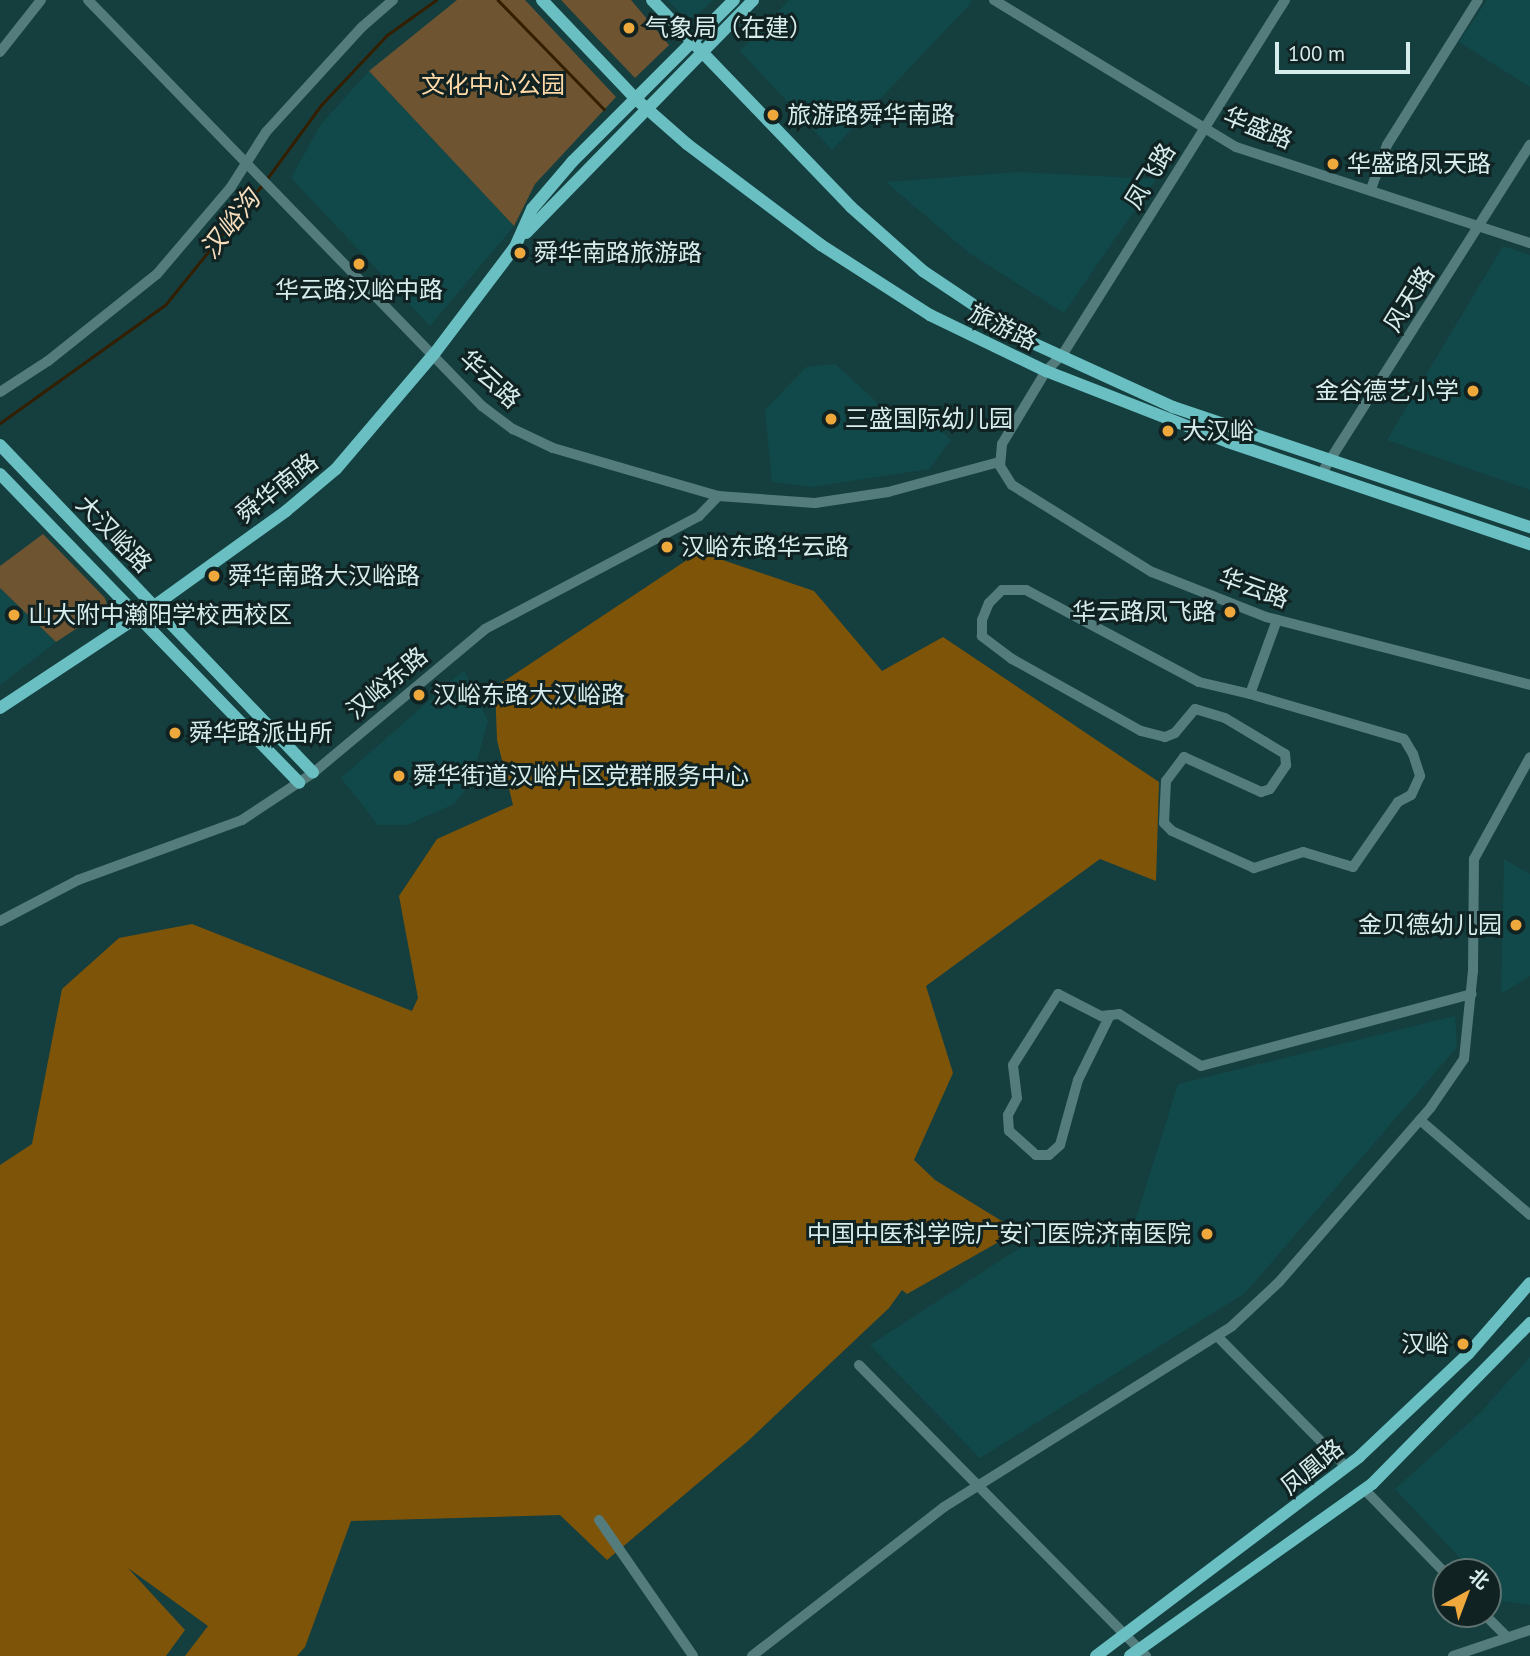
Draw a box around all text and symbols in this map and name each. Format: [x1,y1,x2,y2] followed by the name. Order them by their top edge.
[645,14,813,42] place label: 气象局（在建）
[619,18,639,38] marker: 气象局（在建）
[1278,28,1413,72] scale bar
[1288,40,1345,67] text: 100 m
[421,71,565,99] park label: 文化中心公园
[787,101,955,129] place label: 旅游路舜华南路
[1219,101,1297,155] street label: 华盛路
[765,107,781,123] marker: 旅游路舜华南路
[1119,138,1181,214] street label: 凤飞路
[1347,150,1491,178] place label: 华盛路凤天路
[1325,156,1341,172] marker: 华盛路凤天路
[194,184,266,264] water label: 汉峪沟
[534,239,702,267] place label: 舜华南路旅游路
[512,245,528,261] marker: 舜华南路旅游路
[351,256,367,272] marker: 华云路汉峪中路
[1378,261,1440,337] street label: 风天路
[275,276,443,304] place label: 华云路汉峪中路
[964,298,1042,356] street label: 旅游路
[454,344,526,414] street label: 华云路
[1315,377,1459,405] place label: 金谷德艺小学
[1465,383,1481,399] marker: 金谷德艺小学
[845,405,1013,433] place label: 三盛国际幼儿园
[823,411,839,427] marker: 三盛国际幼儿园
[1182,417,1254,445] place label: 大汉峪
[1160,423,1176,439] marker: 大汉峪
[230,447,324,529] street label: 舜华南路
[70,489,158,579] street label: 大汉峪路
[681,533,849,561] place label: 汉峪东路华云路
[659,539,675,555] marker: 汉峪东路华云路
[228,562,420,590] place label: 舜华南路大汉峪路
[1215,562,1293,614] street label: 华云路
[206,568,222,584] marker: 舜华南路大汉峪路
[1072,598,1216,626] place label: 华云路凤飞路
[28,601,292,629] place label: 山大附中瀚阳学校西校区
[1222,604,1238,620] marker: 华云路凤飞路
[6,607,22,623] marker: 山大附中瀚阳学校西校区
[341,641,433,725] street label: 汉峪东路
[433,681,625,709] place label: 汉峪东路大汉峪路
[411,687,427,703] marker: 汉峪东路大汉峪路
[189,719,333,747] place label: 舜华路派出所
[167,725,183,741] marker: 舜华路派出所
[413,762,749,790] place label: 舜华街道汉峪片区党群服务中心
[391,768,407,784] marker: 舜华街道汉峪片区党群服务中心
[1358,911,1502,939] place label: 金贝德幼儿园
[1508,917,1524,933] marker: 金贝德幼儿园
[807,1220,1191,1248] place label: 中国中医科学院广安门医院济南医院
[1197,1224,1217,1244] marker: 中国中医科学院广安门医院济南医院
[1401,1330,1449,1358] place label: 汉峪
[1455,1336,1471,1352] marker: 汉峪
[1275,1433,1349,1501] street label: 凤凰路
[1432,1558,1502,1628] north arrow
[1464,1563,1495,1594] text: 北

